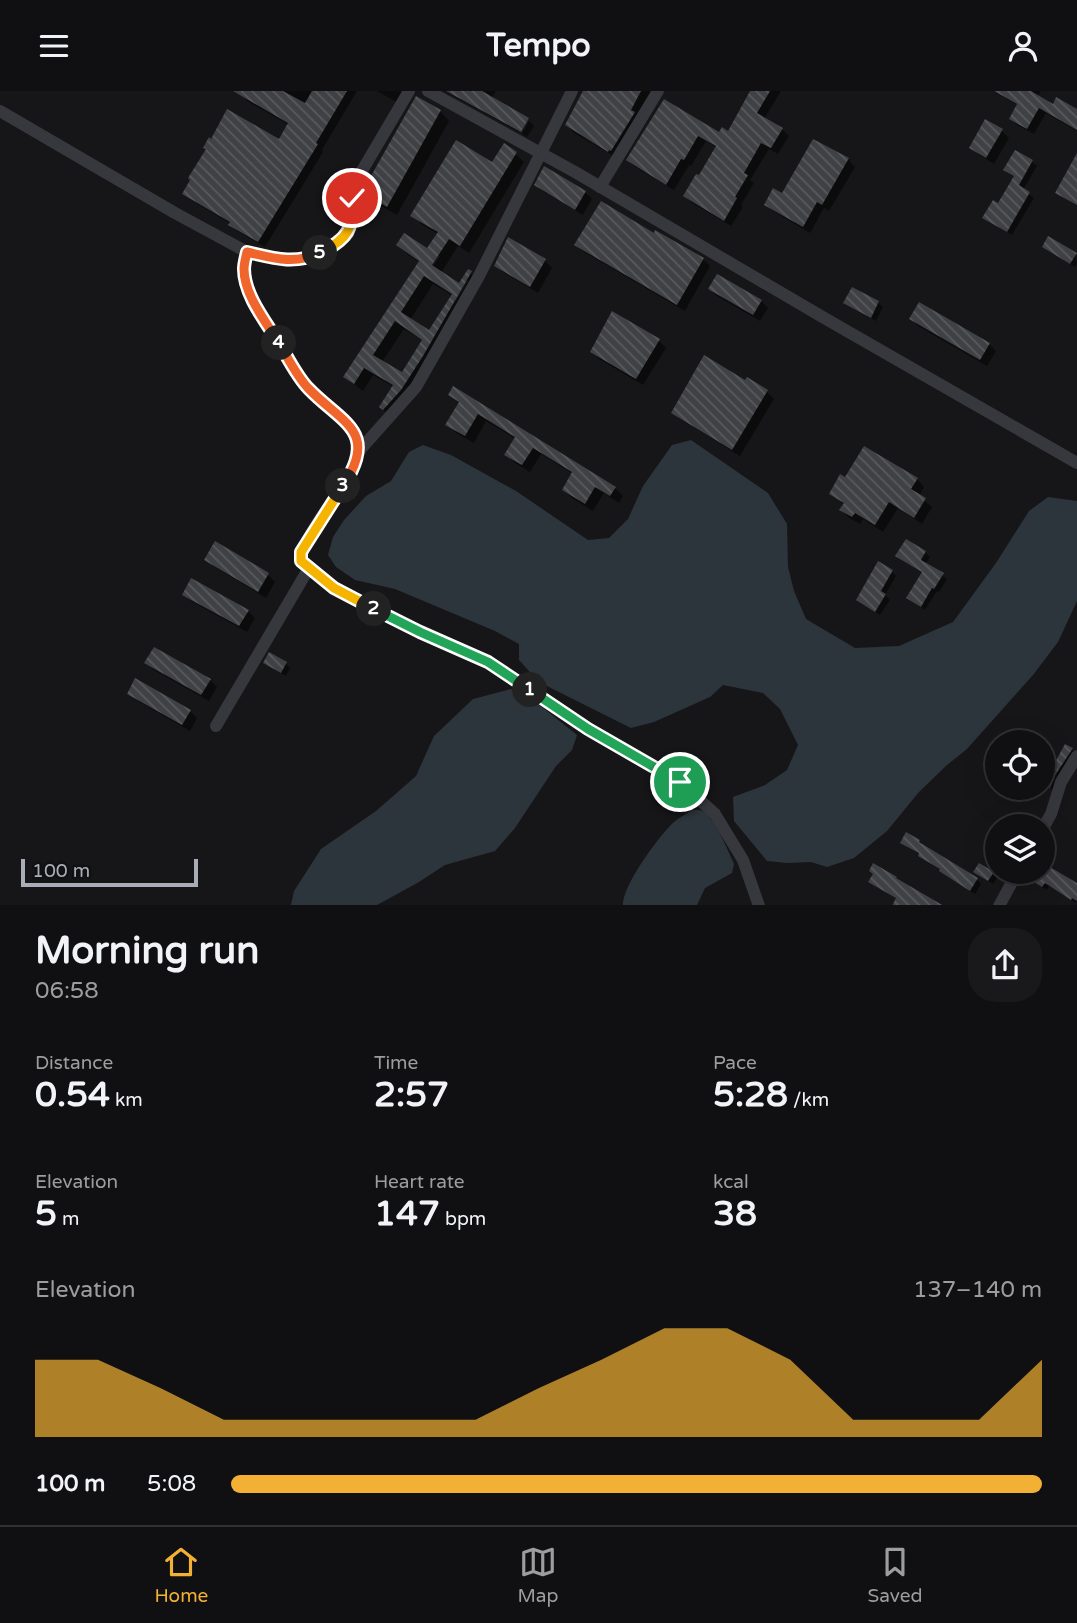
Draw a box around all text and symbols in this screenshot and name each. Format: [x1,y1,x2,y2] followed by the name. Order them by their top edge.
[35,27,73,65] icon: menu
[486,27,591,65] text: Tempo
[1004,27,1042,65] icon: person
[322,168,382,228] pin
[333,179,371,217] icon: check
[302,235,338,271] pin: 5
[314,241,325,263] text: 5
[262,325,296,361] pin: 4
[273,331,284,353] text: 4
[326,469,360,503] pin: 3
[337,474,348,496] text: 3
[356,591,392,627] pin: 2
[368,597,379,619] text: 2
[512,673,548,707] pin: 1
[524,678,535,700] text: 1
[985,730,1055,884] map controls
[985,730,1055,800] button: locate
[650,752,710,812] pin
[661,763,699,801] icon: arrive
[985,814,1055,884] button: layers
[21,857,198,888] scale bar
[32,860,90,882] text: 100 m
[35,928,259,974] text: Morning run
[968,928,1042,1002] button: share
[35,977,99,1005] text: 06:58
[35,1052,113,1074] text: Distance
[374,1052,418,1074] text: Time
[713,1052,757,1074] text: Pace
[35,1074,110,1116] text: 0.54
[374,1074,449,1116] text: 2:57
[713,1074,788,1116] text: 5:28
[110,1089,143,1111] text: km
[788,1089,829,1111] text: /km
[35,1171,118,1193] text: Elevation
[374,1171,465,1193] text: Heart rate
[713,1171,749,1193] text: kcal
[35,1193,57,1235] text: 5
[374,1193,440,1235] text: 147
[713,1193,757,1235] text: 38
[57,1208,79,1230] text: m
[440,1208,486,1230] text: bpm
[35,1276,136,1304] text: Elevation
[913,1276,1042,1304] text: 137–140 m
[35,1470,105,1498] text: 100 m
[147,1470,196,1498] text: 5:08
[155,1543,208,1607] tab: Home
[517,1543,558,1607] tab: Map
[868,1543,922,1607] tab: Saved

